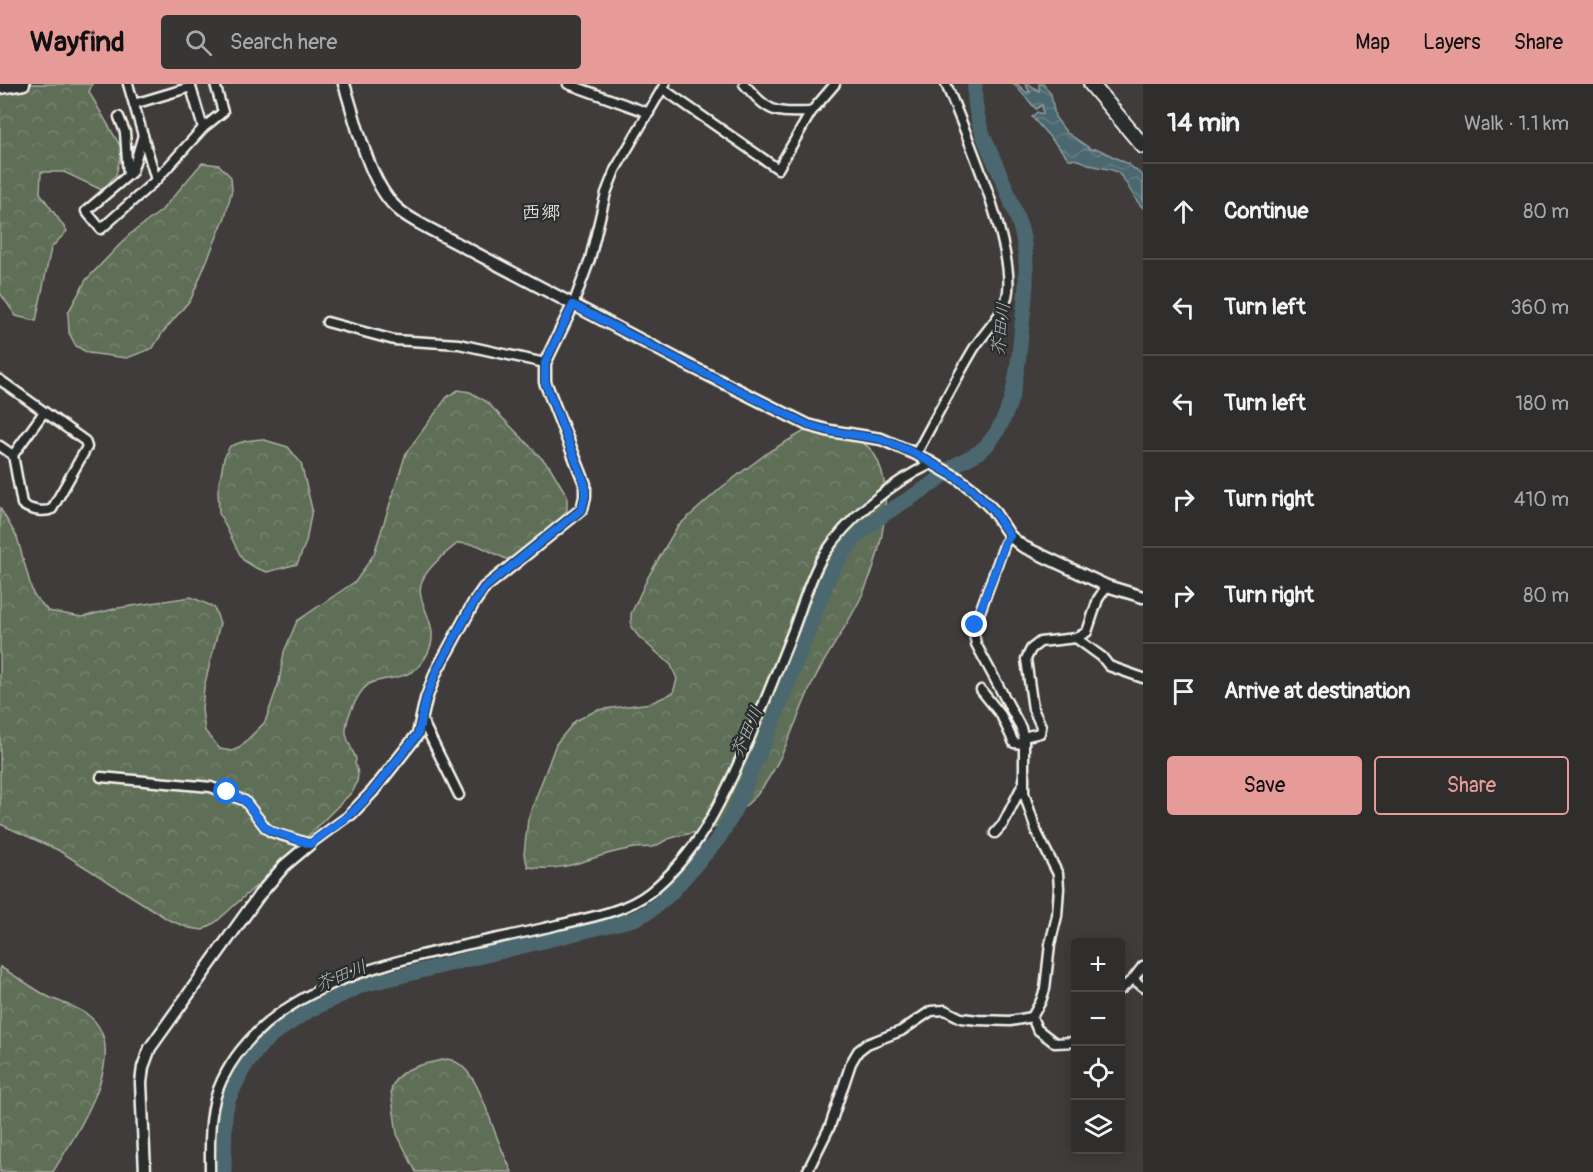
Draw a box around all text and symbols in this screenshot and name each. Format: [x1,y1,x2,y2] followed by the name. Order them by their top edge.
[161,15,581,69] search box
[30,25,125,60] text: Wayfind
[182,26,215,59] icon: search
[230,28,337,56] text: Search here
[1355,29,1390,56] text: Map
[1423,29,1481,56] text: Layers
[1514,29,1563,56] text: Share
[1167,107,1240,139] text: 14 min
[1464,111,1569,136] text: Walk · 1.1 km
[1167,195,1200,228] icon: ahead
[1224,197,1308,225] text: Continue
[1523,199,1569,224] text: 80 m
[521,200,561,225] district label: 西郷
[1167,291,1200,324] icon: left
[1224,293,1306,321] text: Turn left
[1510,295,1569,320] text: 360 m
[986,301,1016,357] water label: 芥田川
[1167,387,1200,420] icon: left
[1224,389,1306,417] text: Turn left
[1515,391,1569,416] text: 180 m
[1167,483,1200,516] icon: right
[1224,485,1314,513] text: Turn right
[1514,487,1569,512] text: 410 m
[1167,579,1200,612] icon: right
[1224,581,1314,609] text: Turn right
[1523,583,1569,608] text: 80 m
[961,611,987,637] route end
[1167,675,1200,708] icon: arrive
[1224,677,1410,705] text: Arrive at destination
[726,703,768,761] water label: 芥田川
[1167,756,1362,815] button: Save
[1374,756,1569,815] button: Share
[213,778,239,804] route start
[1071,938,1125,1154] map controls
[1071,938,1125,992] button: +
[312,955,370,997] water label: 芥田川
[1071,992,1125,1046] button: −
[1071,1046,1125,1100] button: locate
[1071,1100,1125,1154] button: layers

